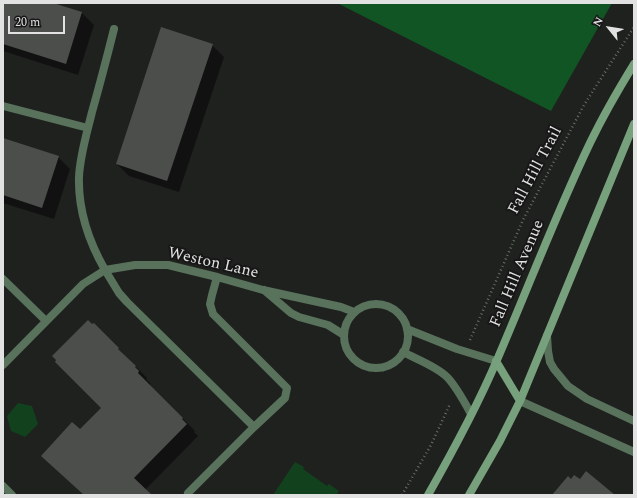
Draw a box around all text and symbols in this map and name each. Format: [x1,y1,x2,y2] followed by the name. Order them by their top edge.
[10,8,67,34] scale bar
[589,8,629,48] north arrow
[15,13,40,32] text: 20 m
[589,14,608,30] text: N
[505,124,567,218] street label: Fall Hill Trail
[487,217,549,331] street label: Fall Hill Avenue
[166,244,260,284] street label: Weston Lane

